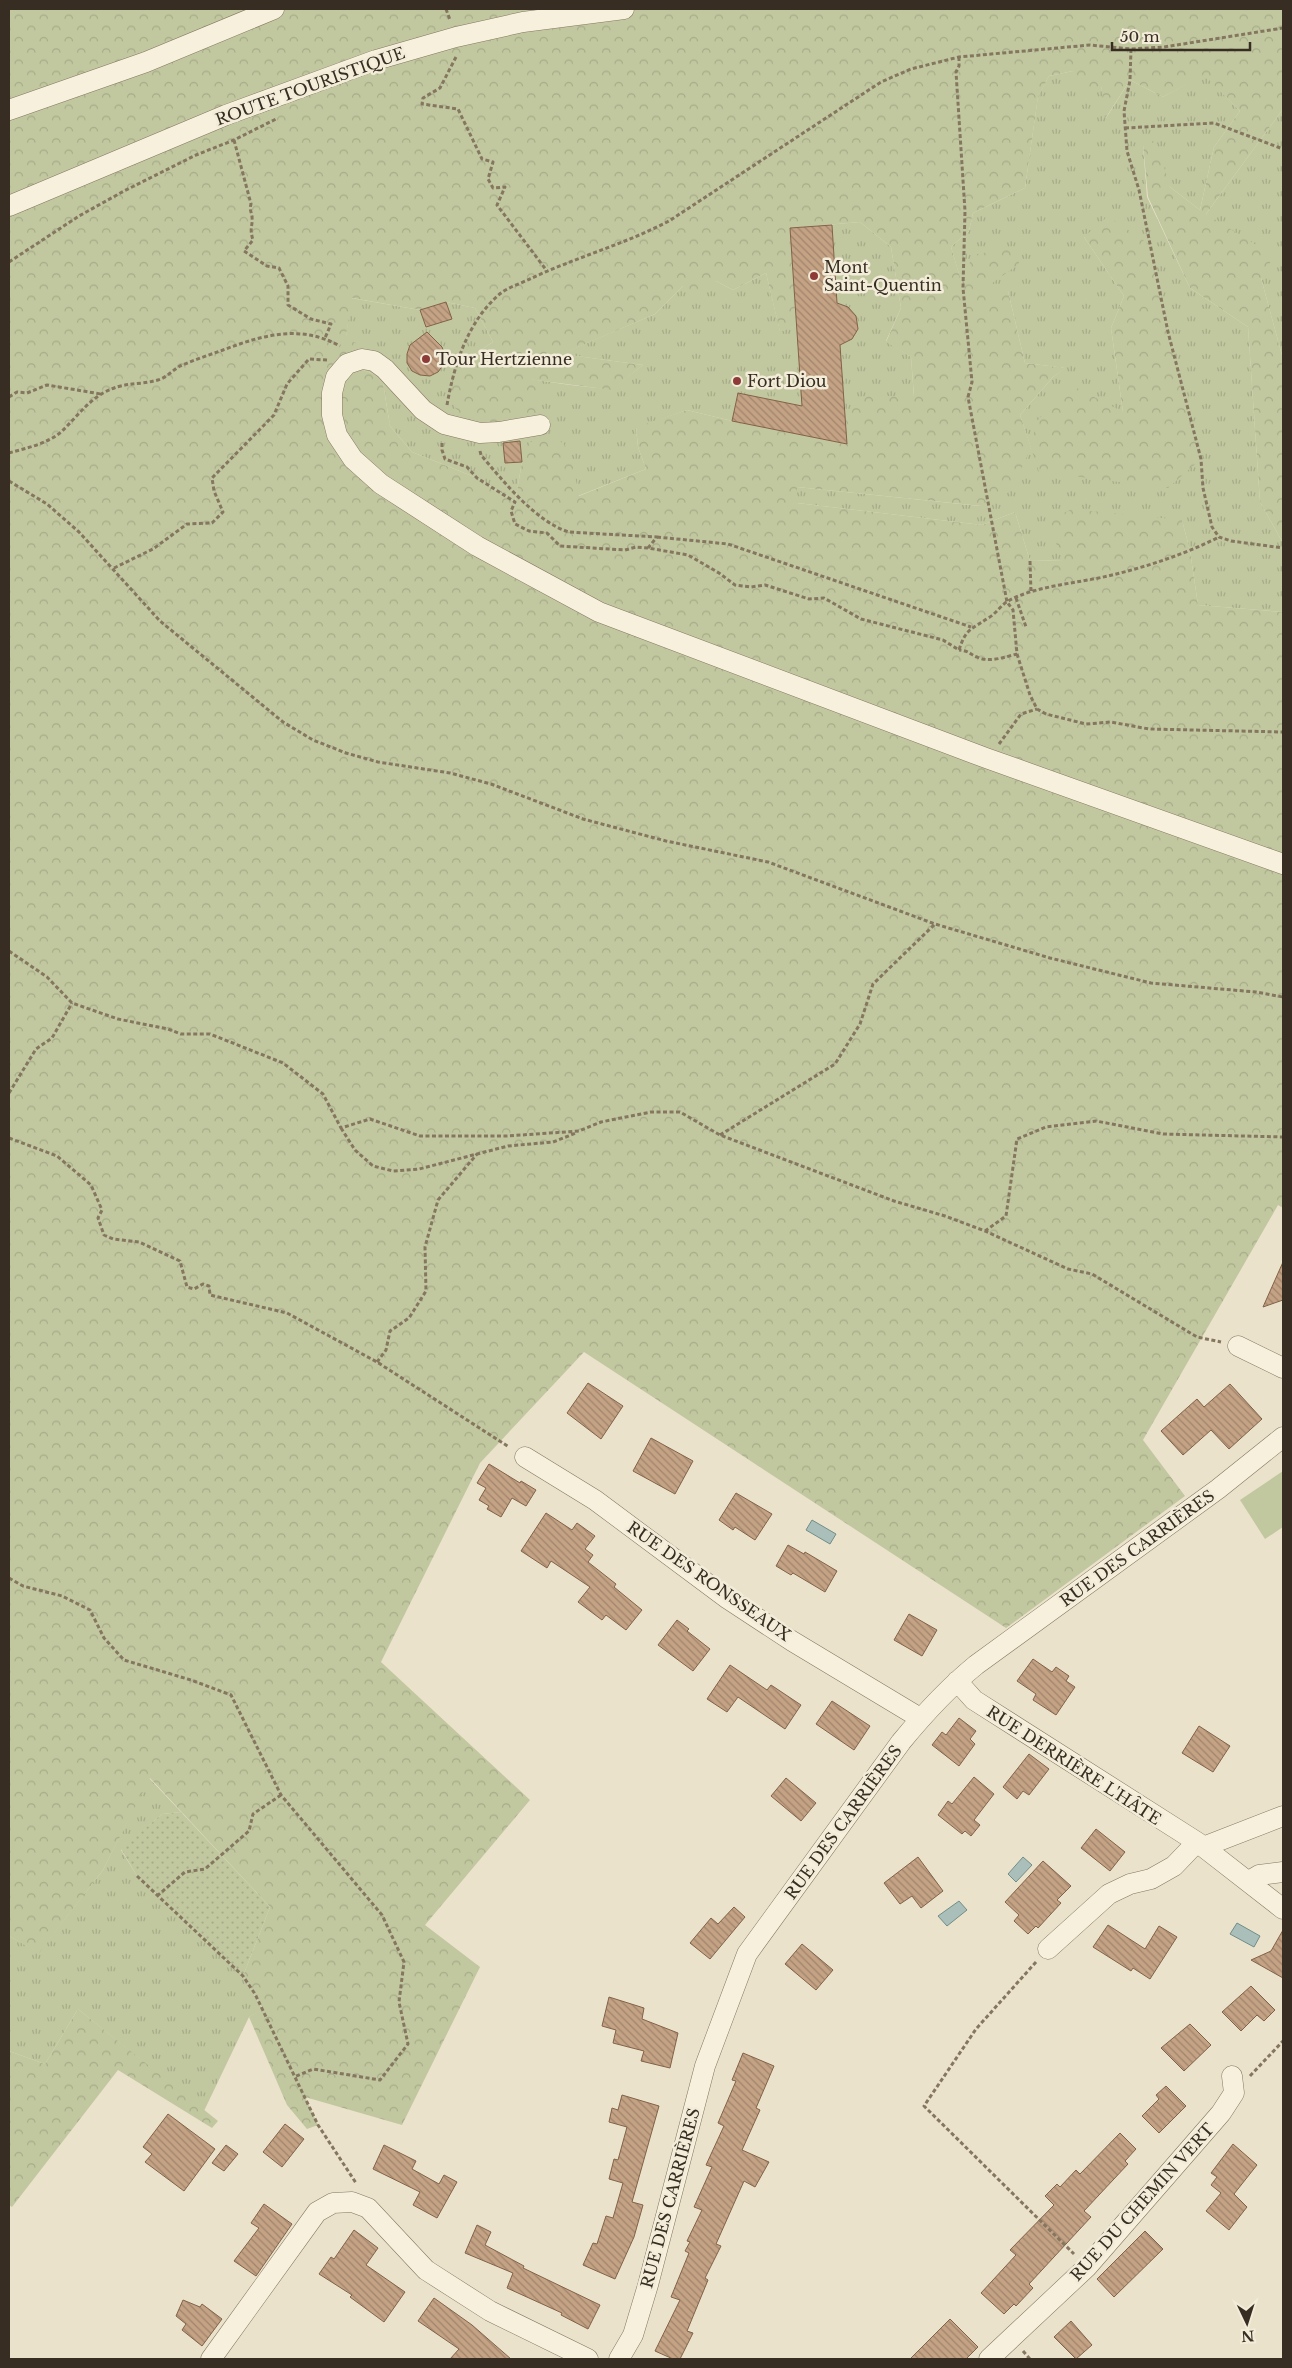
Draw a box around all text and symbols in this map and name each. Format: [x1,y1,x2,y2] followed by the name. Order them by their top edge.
[1112,20,1250,52] scale bar
[1120,27,1160,46] text: 50 m
[213,42,407,130] street label: ROUTE TOURISTIQUE
[824,257,942,295] place label: Mont Saint-Quentin
[808,270,820,282] marker: Mont Saint-Quentin
[436,349,572,369] place label: Tour Hertzienne
[420,353,432,365] marker: Tour Hertzienne
[747,371,827,391] place label: Fort Diou
[731,375,743,387] marker: Fort Diou
[1056,1485,1218,1611] street label: RUE DES CARRIÈRES
[623,1517,795,1646] street label: RUE DES RONSSEAUX
[983,1701,1165,1829] street label: RUE DERRIÈRE L'HÂTE
[780,1741,906,1903] street label: RUE DES CARRIÈRES
[636,2106,704,2290] street label: RUE DES CARRIÈRES
[1066,2119,1218,2285] street label: RUE DU CHEMIN VERT
[1222,2298,1272,2348] north arrow
[1241,2327,1255,2345] text: N

